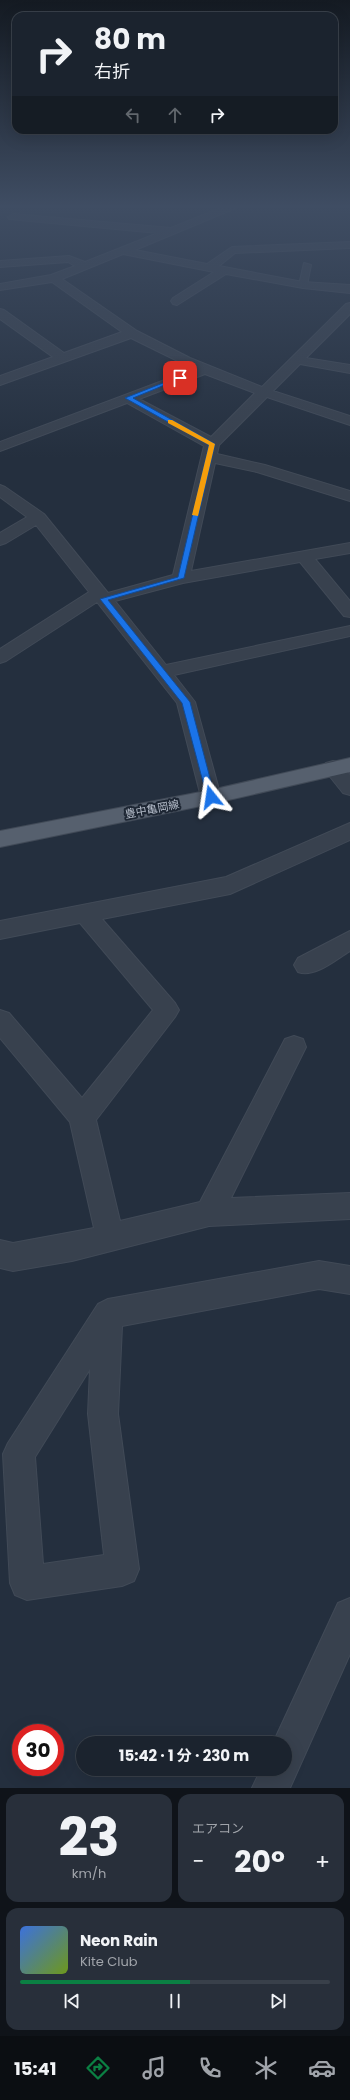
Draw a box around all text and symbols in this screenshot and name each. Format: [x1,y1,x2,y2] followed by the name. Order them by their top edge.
[94,20,166,59] text: 80 m
[28,28,80,80] icon: right
[94,59,130,84] text: 右折
[122,104,144,126] icon: left
[164,104,186,126] icon: ahead
[206,104,228,126] icon: right
[163,361,197,395] pin
[169,367,191,389] icon: arrive
[190,776,232,818] position arrow
[123,796,181,822] street label: 豊中亀岡線
[12,1724,64,1776] speed limit sign: 30
[119,1745,249,1766] text: 15:42 · 1 分 · 230 m
[58,1801,120,1874] text: 23
[192,1819,244,1838] text: エアコン
[234,1840,285,1883] text: 20°
[192,1846,204,1877] text: −
[315,1846,330,1877] text: +
[72,1864,106,1883] text: km/h
[80,1930,158,1951] text: Neon Rain
[80,1952,138,1971] text: Kite Club
[61,1990,83,2012] icon: previous
[164,1990,186,2012] icon: pause
[267,1990,289,2012] icon: next
[84,2054,112,2082] icon: directions
[140,2054,168,2082] icon: music
[196,2054,224,2082] icon: phone
[252,2054,280,2082] icon: climate
[308,2054,336,2082] icon: car
[14,2056,57,2081] text: 15:41

